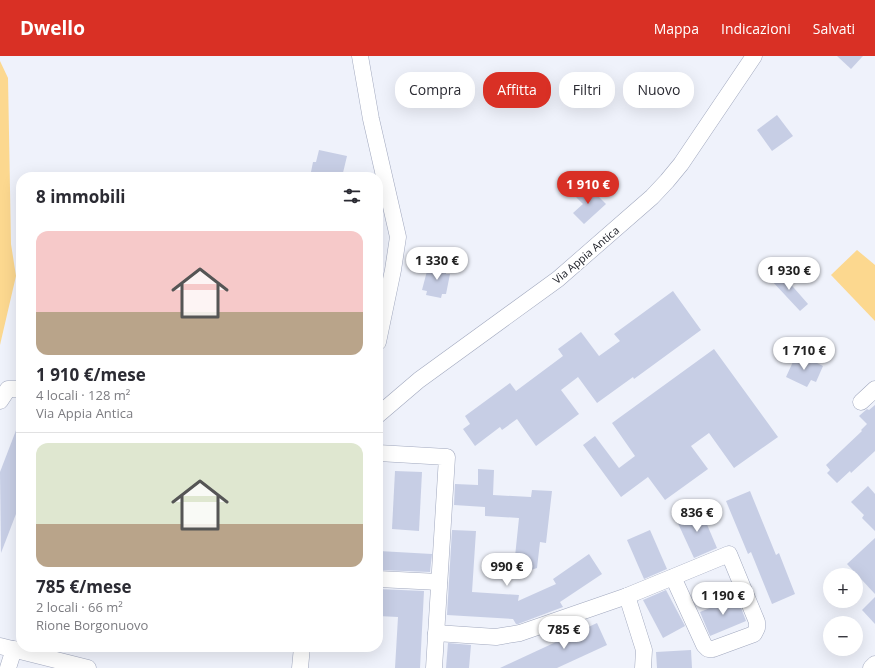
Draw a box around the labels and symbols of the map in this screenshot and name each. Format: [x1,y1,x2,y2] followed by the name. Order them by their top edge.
[551,171,625,205] pin: 1 910 €
[549,222,622,287] street label: Via Appia Antica
[400,247,474,281] pin: 1 330 €
[752,257,826,291] pin: 1 930 €
[767,337,841,371] pin: 1 710 €
[669,499,725,533] pin: 836 €
[479,553,535,587] pin: 990 €
[686,582,760,616] pin: 1 190 €
[536,616,592,650] pin: 785 €

